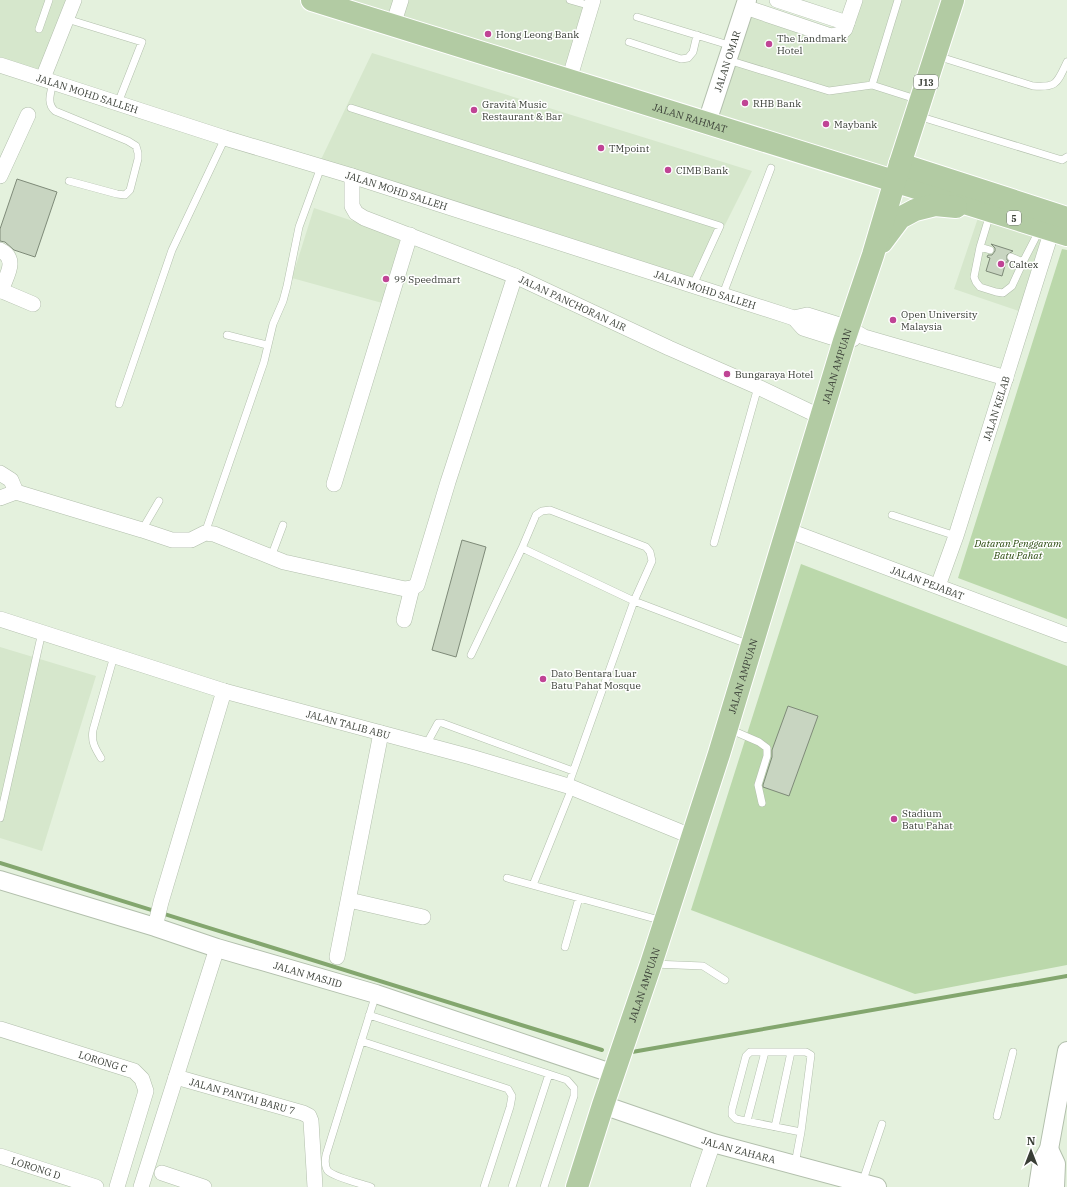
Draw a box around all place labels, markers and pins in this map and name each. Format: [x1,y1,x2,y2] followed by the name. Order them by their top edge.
[496,28,579,41] place label: Hong Leong Bank
[483,29,493,39] marker: Hong Leong Bank
[777,32,847,57] place label: The Landmark Hotel
[764,39,774,49] marker: The Landmark Hotel
[753,97,801,110] place label: RHB Bank
[482,98,563,123] place label: Gravità Music Restaurant & Bar
[740,98,750,108] marker: RHB Bank
[469,105,479,115] marker: Gravità Music Restaurant & Bar
[834,118,877,131] place label: Maybank
[821,119,831,129] marker: Maybank
[609,142,650,155] place label: TMpoint
[596,143,606,153] marker: TMpoint
[676,164,728,177] place label: CIMB Bank
[663,165,673,175] marker: CIMB Bank
[1009,258,1039,271] place label: Caltex
[996,259,1006,269] marker: Caltex
[394,273,461,286] place label: 99 Speedmart
[381,274,391,284] marker: 99 Speedmart
[901,308,978,333] place label: Open University Malaysia
[888,315,898,325] marker: Open University Malaysia
[735,368,813,381] place label: Bungaraya Hotel
[722,369,732,379] marker: Bungaraya Hotel
[551,667,641,692] place label: Dato Bentara Luar Batu Pahat Mosque
[538,674,548,684] marker: Dato Bentara Luar Batu Pahat Mosque
[902,807,953,832] place label: Stadium Batu Pahat
[889,814,899,824] marker: Stadium Batu Pahat

